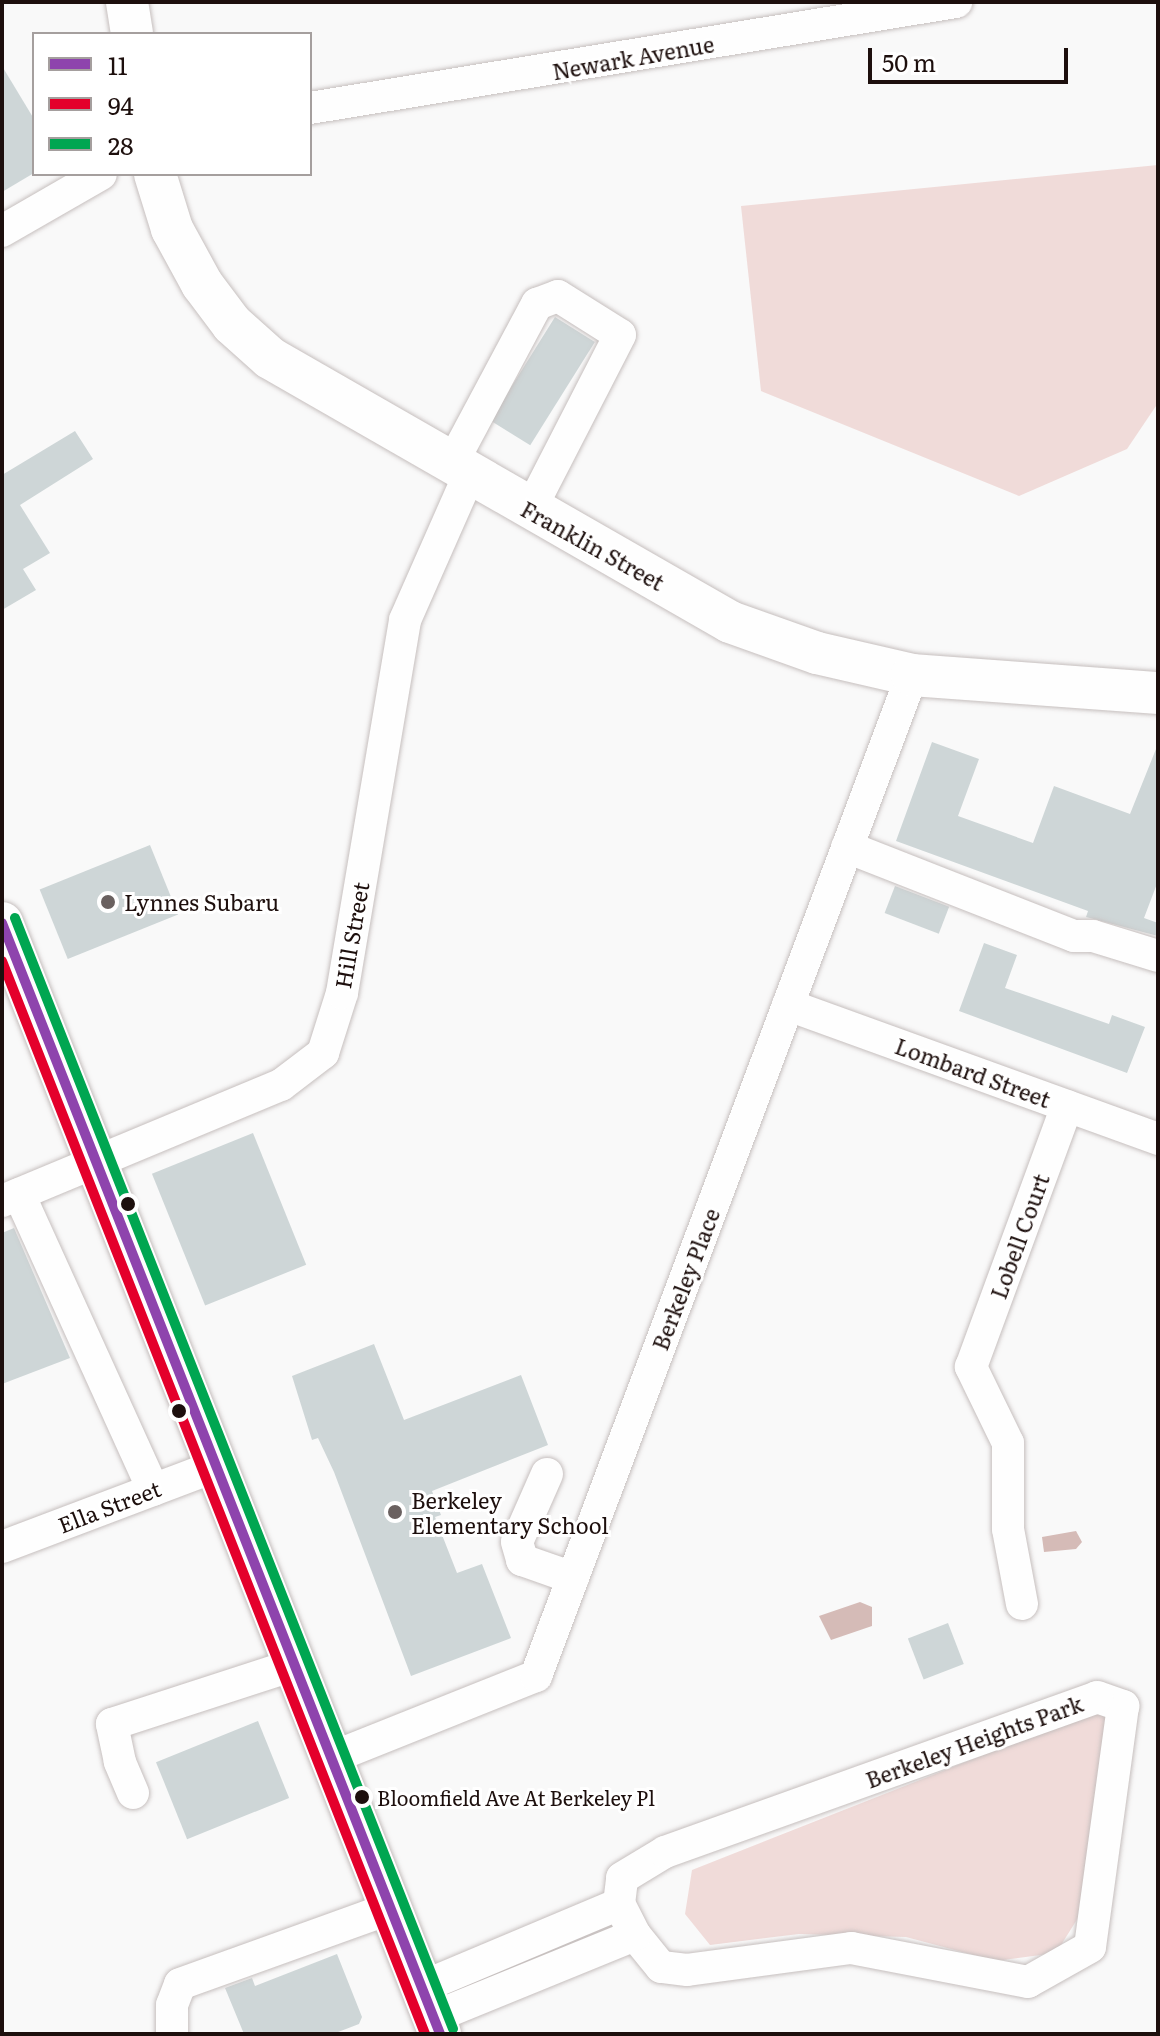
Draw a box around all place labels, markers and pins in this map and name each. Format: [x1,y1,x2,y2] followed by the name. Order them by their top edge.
[124,889,279,915] place label: Lynnes Subaru
[99,893,117,911] marker: Lynnes Subaru
[120,1196,136,1212] unlabelled marker
[171,1403,187,1419] unlabelled marker
[411,1486,609,1538] place label: Berkeley Elementary School
[386,1503,404,1521] marker: Berkeley Elementary School
[377,1785,655,1809] place label: Bloomfield Ave At Berkeley Pl
[354,1789,370,1805] marker: Bloomfield Ave At Berkeley Pl

